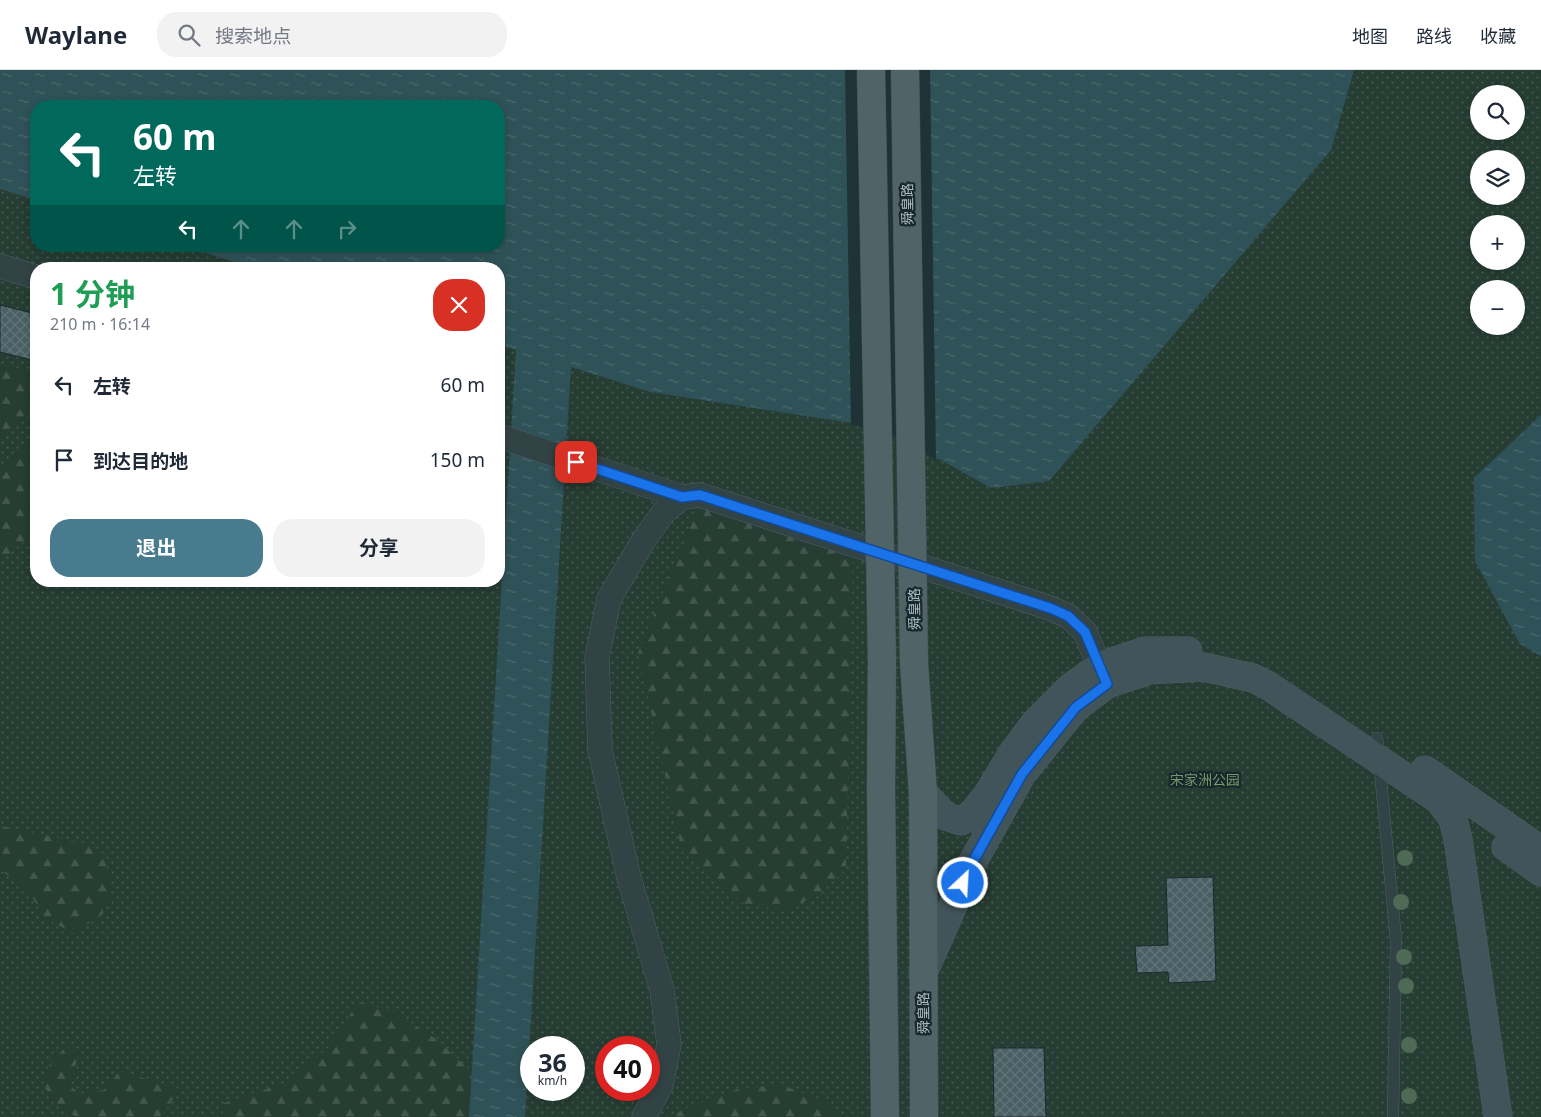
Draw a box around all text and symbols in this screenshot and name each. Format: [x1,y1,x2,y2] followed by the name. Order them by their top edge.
[157,12,507,57] search box
[25,18,127,51] text: Waylane
[175,21,203,49] icon: search
[215,23,291,49] text: 搜索地点
[1352,24,1388,48] text: 地图
[1416,24,1452,48] text: 路线
[1480,24,1516,48] text: 收藏
[1470,85,1525,335] map controls
[1470,85,1525,140] button: search
[133,113,216,160] text: 60 m
[50,120,115,185] icon: left
[1470,150,1525,205] button: layers
[133,160,177,190] text: 左转
[897,183,917,225] street label: 舜皇路
[174,215,202,243] icon: left
[227,215,255,243] icon: ahead
[280,215,308,243] icon: ahead
[333,215,361,243] icon: right
[1470,215,1525,270] button: +
[50,273,135,314] text: 1 分钟
[433,279,485,331] button: close
[1470,280,1525,335] button: −
[50,313,150,335] text: 210 m · 16:14
[50,371,78,399] icon: left
[441,372,485,398] text: 60 m
[93,373,131,399] text: 左转
[555,441,597,483] pin
[50,446,78,474] icon: arrive
[430,447,485,473] text: 150 m
[93,448,188,474] text: 到达目的地
[562,448,590,476] icon: arrive
[50,519,263,577] button: 退出
[273,519,485,577] button: 分享
[904,588,924,630] street label: 舜皇路
[1170,770,1240,789] park label: 宋家洲公园
[936,856,988,908] position arrow
[913,992,933,1034] street label: 舜皇路
[595,1036,660,1101] speed limit sign: 40
[538,1045,567,1079] text: 36
[538,1072,567,1089] text: km/h

